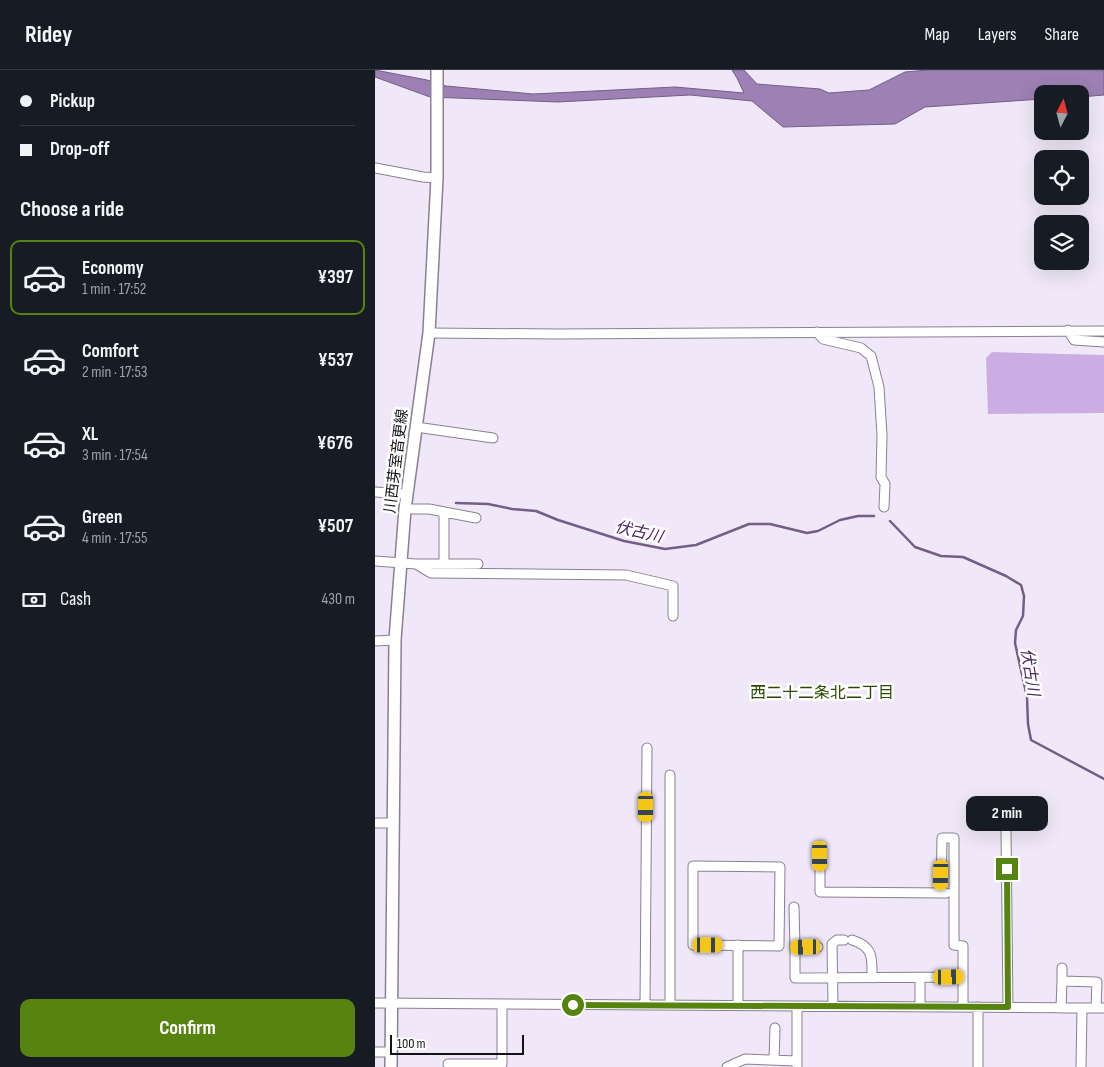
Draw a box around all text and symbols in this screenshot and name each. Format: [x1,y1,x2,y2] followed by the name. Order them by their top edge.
[25,20,72,49] text: Ridey
[925,24,950,45] text: Map
[978,24,1017,45] text: Layers
[1045,24,1079,45] text: Share
[1034,85,1089,140] north arrow
[1034,85,1089,270] map controls
[50,90,95,113] text: Pickup
[50,138,110,161] text: Drop-off
[1034,150,1089,205] button: locate
[20,196,124,223] text: Choose a ride
[1034,215,1089,270] button: layers
[22,255,67,300] icon: car
[82,257,144,280] text: Economy
[317,266,353,289] text: ¥397
[82,280,146,299] text: 1 min · 17:52
[22,338,67,383] icon: car
[82,340,139,363] text: Comfort
[318,349,353,372] text: ¥537
[82,363,148,382] text: 2 min · 17:53
[381,408,412,514] street label: 川西芽室音更線
[22,421,67,466] icon: car
[82,423,98,446] text: XL
[317,432,353,455] text: ¥676
[82,446,148,465] text: 3 min · 17:54
[22,504,67,549] icon: car
[82,506,122,529] text: Green
[318,515,353,538] text: ¥507
[613,518,666,548] water label: 伏古川
[82,529,147,548] text: 4 min · 17:55
[20,586,48,614] icon: cash
[60,588,91,611] text: Cash
[322,590,355,609] text: 430 m
[1016,647,1043,699] water label: 伏古川
[750,684,894,703] district label: 西二十二条北二丁目
[638,792,653,822] car
[966,796,1048,832] callout: 2 min
[992,804,1022,823] text: 2 min
[812,841,827,871] car
[996,858,1018,880] route end
[933,860,948,890] car
[693,938,723,953] car
[790,939,821,955] car
[933,969,964,985] car
[562,994,584,1016] route start
[20,999,355,1057] button: Confirm
[390,1032,524,1055] scale bar
[397,1035,426,1052] text: 100 m

